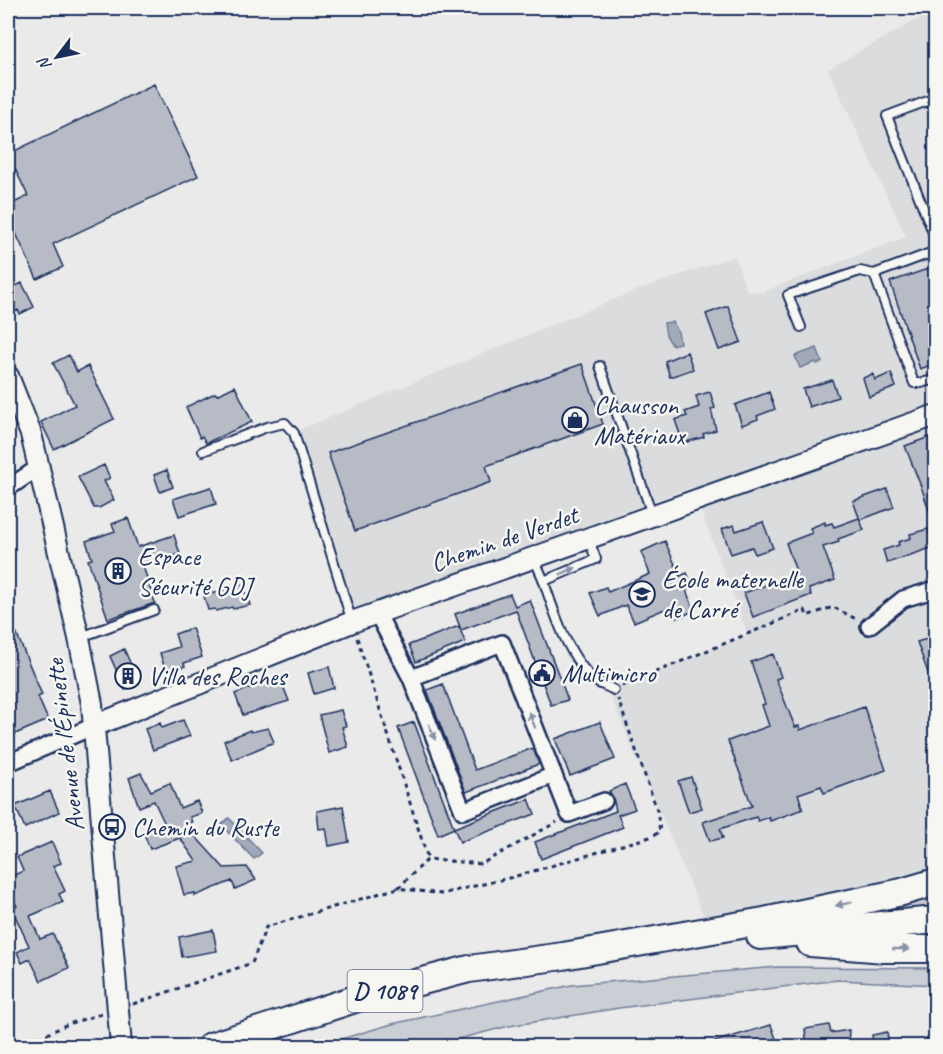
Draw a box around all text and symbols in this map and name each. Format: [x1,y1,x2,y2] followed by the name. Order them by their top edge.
[27,27,87,87] north arrow
[32,52,56,74] text: N
[594,389,687,452] place label: Chausson Matériaux
[560,405,590,435] shop icon: Chausson Matériaux
[426,498,584,580] street label: Chemin de Verdet
[138,540,256,603] place label: Espace Sécurité GDJ
[103,556,133,586] building icon: Espace Sécurité GDJ
[662,563,804,626] place label: École maternelle de Carré
[559,566,577,575] one-way arrow
[627,579,657,609] school or university icon: École maternelle de Carré
[38,656,92,833] street label: Avenue de l'Épinette
[562,657,657,690] place label: Multimicro
[527,658,557,688] public building icon: Multimicro
[148,660,288,693] place label: Villa des Roches
[113,661,143,691] building icon: Villa des Roches
[527,711,537,729] one-way arrow
[427,724,437,742] one-way arrow
[132,811,280,844] place label: Chemin du Ruste
[97,812,127,842] bus stop icon: Chemin du Ruste
[835,900,854,910] one-way arrow
[891,944,910,954] one-way arrow
[348,970,422,1012] road number: D 1089

